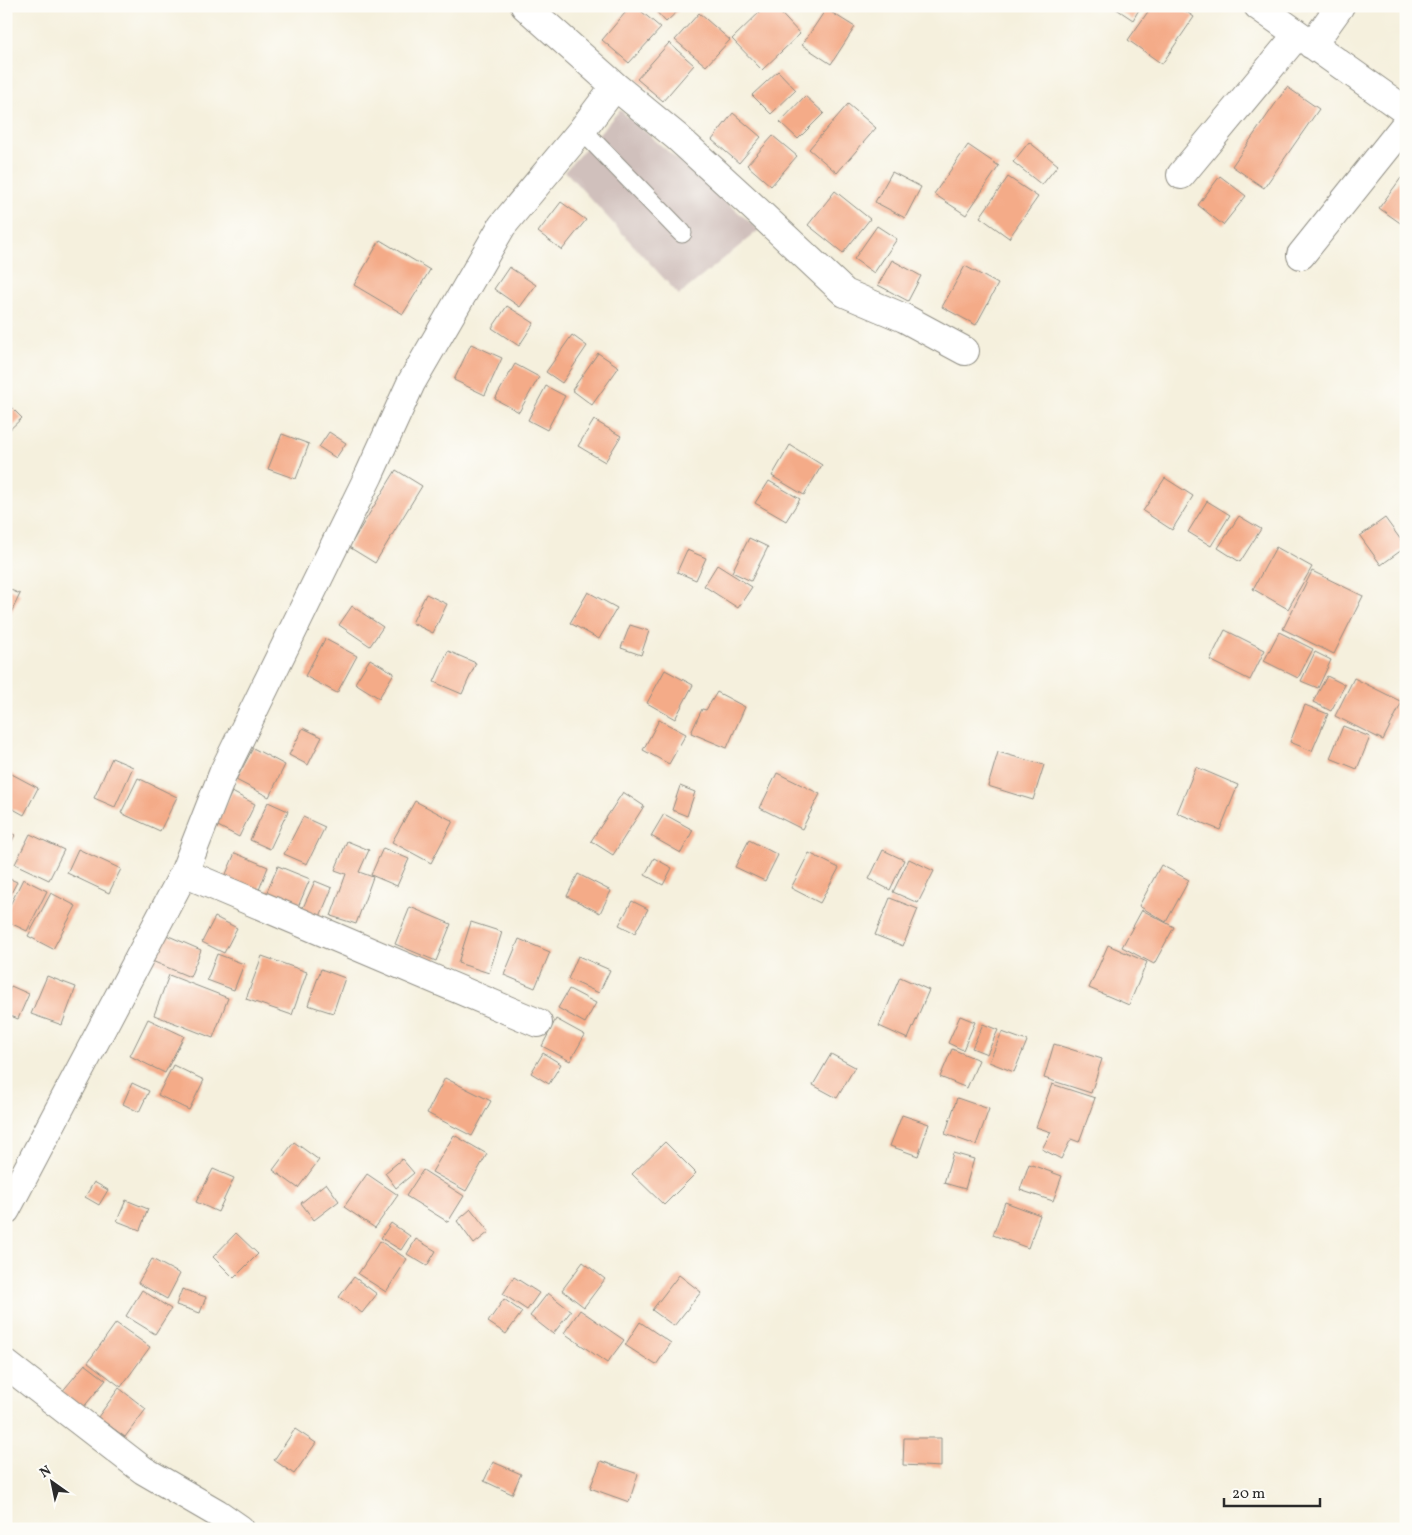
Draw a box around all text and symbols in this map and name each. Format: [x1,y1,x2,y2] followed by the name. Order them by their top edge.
[28,1458,78,1508] north arrow
[36,1462,55,1483] text: N
[1224,1475,1321,1507] scale bar
[1232,1484,1265,1505] text: 20 m

